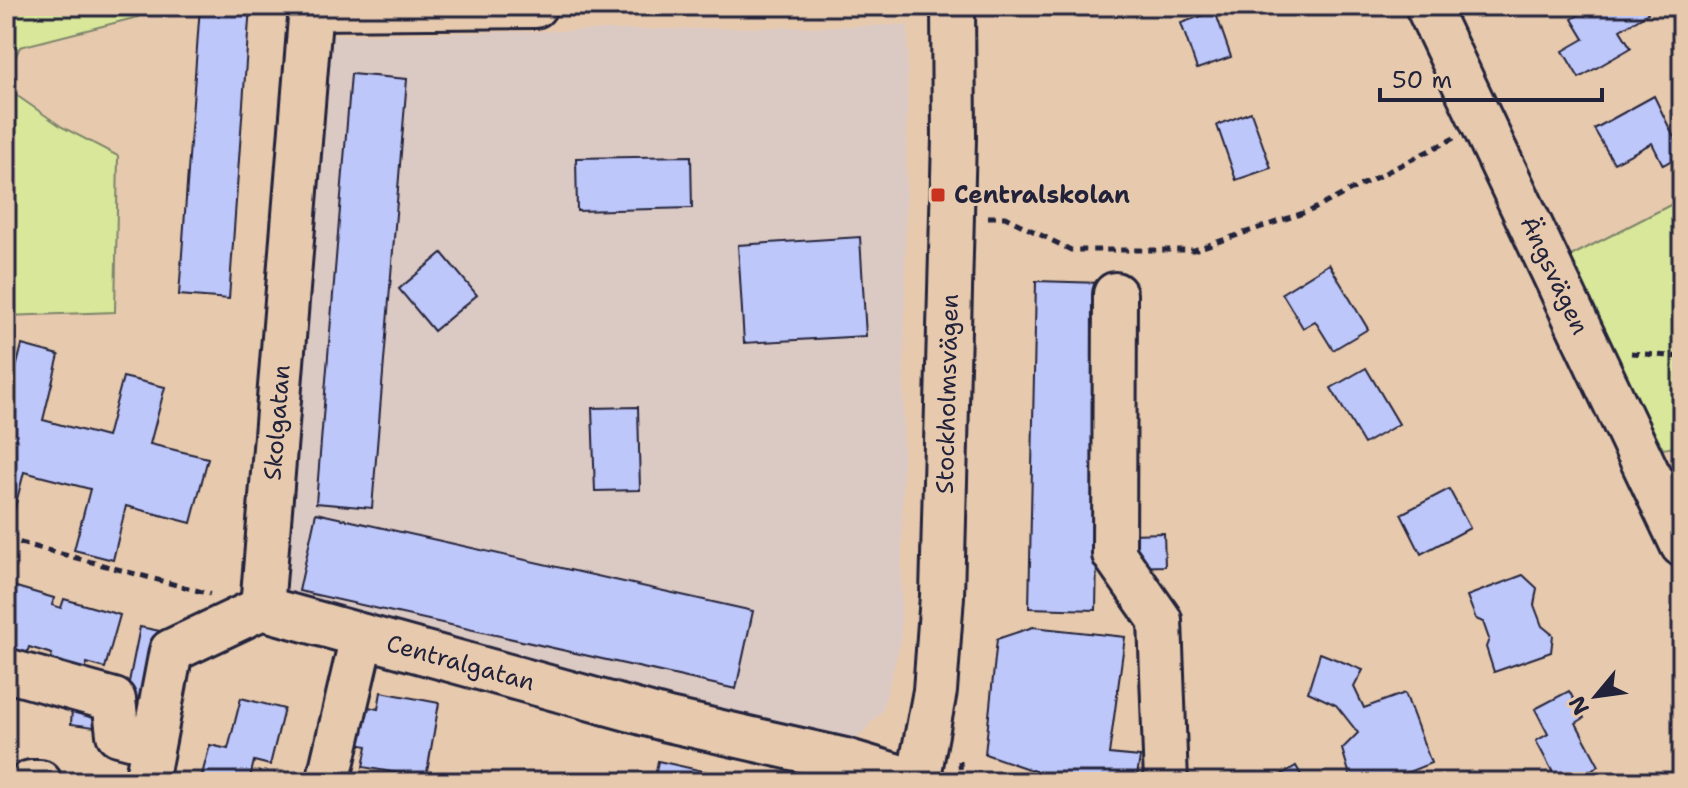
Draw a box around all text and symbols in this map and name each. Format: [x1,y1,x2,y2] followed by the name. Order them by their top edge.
[1380,52,1602,102] scale bar
[1392,64,1452,96] text: 50 m
[954,179,1130,211] place label: Centralskolan
[929,186,947,204] marker: Centralskolan
[1513,211,1596,340] street label: Ängsvägen
[929,293,966,494] street label: Stockholmsvägen
[256,363,298,482] street label: Skolgatan
[383,627,538,698] street label: Centralgatan
[1556,656,1636,736] north arrow
[1562,691,1596,720] text: N

